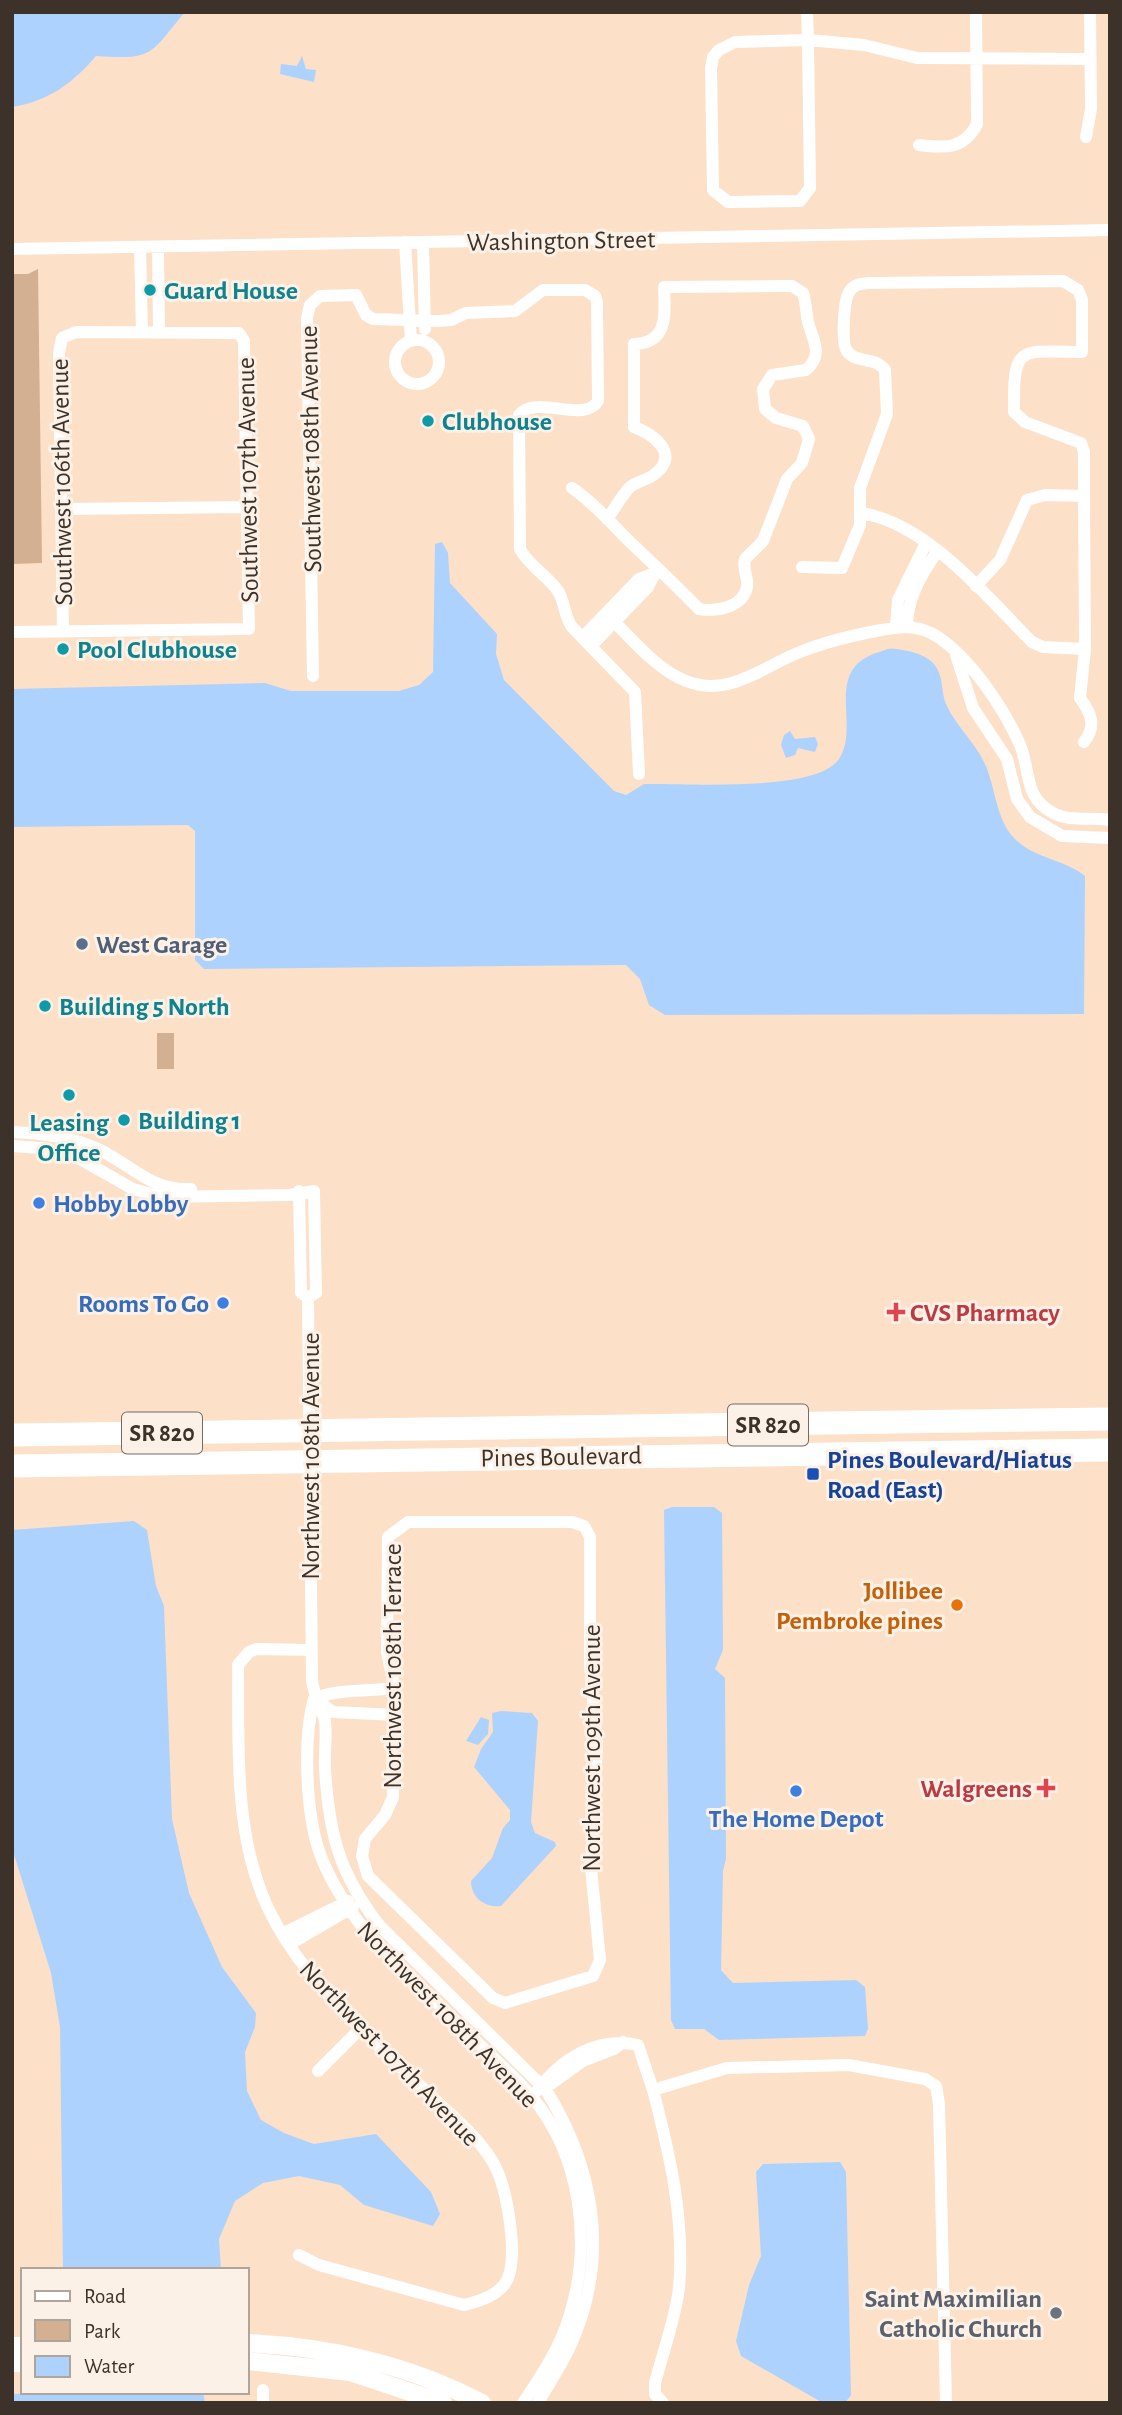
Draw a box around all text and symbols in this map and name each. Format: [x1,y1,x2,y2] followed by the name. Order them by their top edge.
[466,226,656,256] street label: Washington Street
[164,278,298,304] place label: Guard House
[142,282,158,298] marker: Guard House
[296,325,326,573] street label: Southwest 108th Avenue
[233,357,263,603] street label: Southwest 107th Avenue
[47,358,77,606] street label: Southwest 106th Avenue
[442,409,552,435] place label: Clubhouse
[420,413,436,429] marker: Clubhouse
[77,637,237,663] place label: Pool Clubhouse
[55,641,71,657] marker: Pool Clubhouse
[96,932,227,958] place label: West Garage
[74,936,90,952] marker: West Garage
[59,994,230,1020] place label: Building 5 North
[37,998,53,1014] marker: Building 5 North
[61,1087,77,1103] marker: Leasing Office
[138,1108,241,1134] place label: Building 1
[29,1110,110,1166] place label: Leasing Office
[116,1112,132,1128] marker: Building 1
[53,1191,189,1217] place label: Hobby Lobby
[31,1195,47,1211] marker: Hobby Lobby
[78,1291,209,1317] place label: Rooms To Go
[215,1295,231,1311] marker: Rooms To Go
[910,1300,1060,1326] place label: CVS Pharmacy
[888,1304,904,1320] marker: CVS Pharmacy
[298,1332,324,1580] street label: Northwest 108th Avenue
[728,1405,808,1446] road number: SR 820
[122,1413,202,1454] road number: SR 820
[480,1443,642,1471] street label: Pines Boulevard
[827,1447,1072,1503] place label: Pines Boulevard/Hiatus Road (East)
[805,1466,821,1482] marker: Pines Boulevard/Hiatus Road (East)
[380,1543,406,1789] street label: Northwest 108th Terrace
[776,1578,943,1634] place label: Jollibee Pembroke pines
[949,1597,965,1613] marker: Jollibee Pembroke pines
[579,1624,605,1872] street label: Northwest 109th Avenue
[920,1776,1032,1802] place label: Walgreens
[1038,1780,1054,1796] marker: Walgreens
[788,1783,804,1799] marker: The Home Depot
[709,1806,884,1832] place label: The Home Depot
[352,1917,543,2113] street label: Northwest 108th Avenue
[294,1956,484,2151] street label: Northwest 107th Avenue
[21,2268,248,2394] legend
[84,2286,126,2307] text: Road
[864,2286,1042,2342] place label: Saint Maximilian Catholic Church
[1048,2305,1064,2321] marker: Saint Maximilian Catholic Church
[84,2321,121,2342] text: Park
[84,2356,134,2377] text: Water

